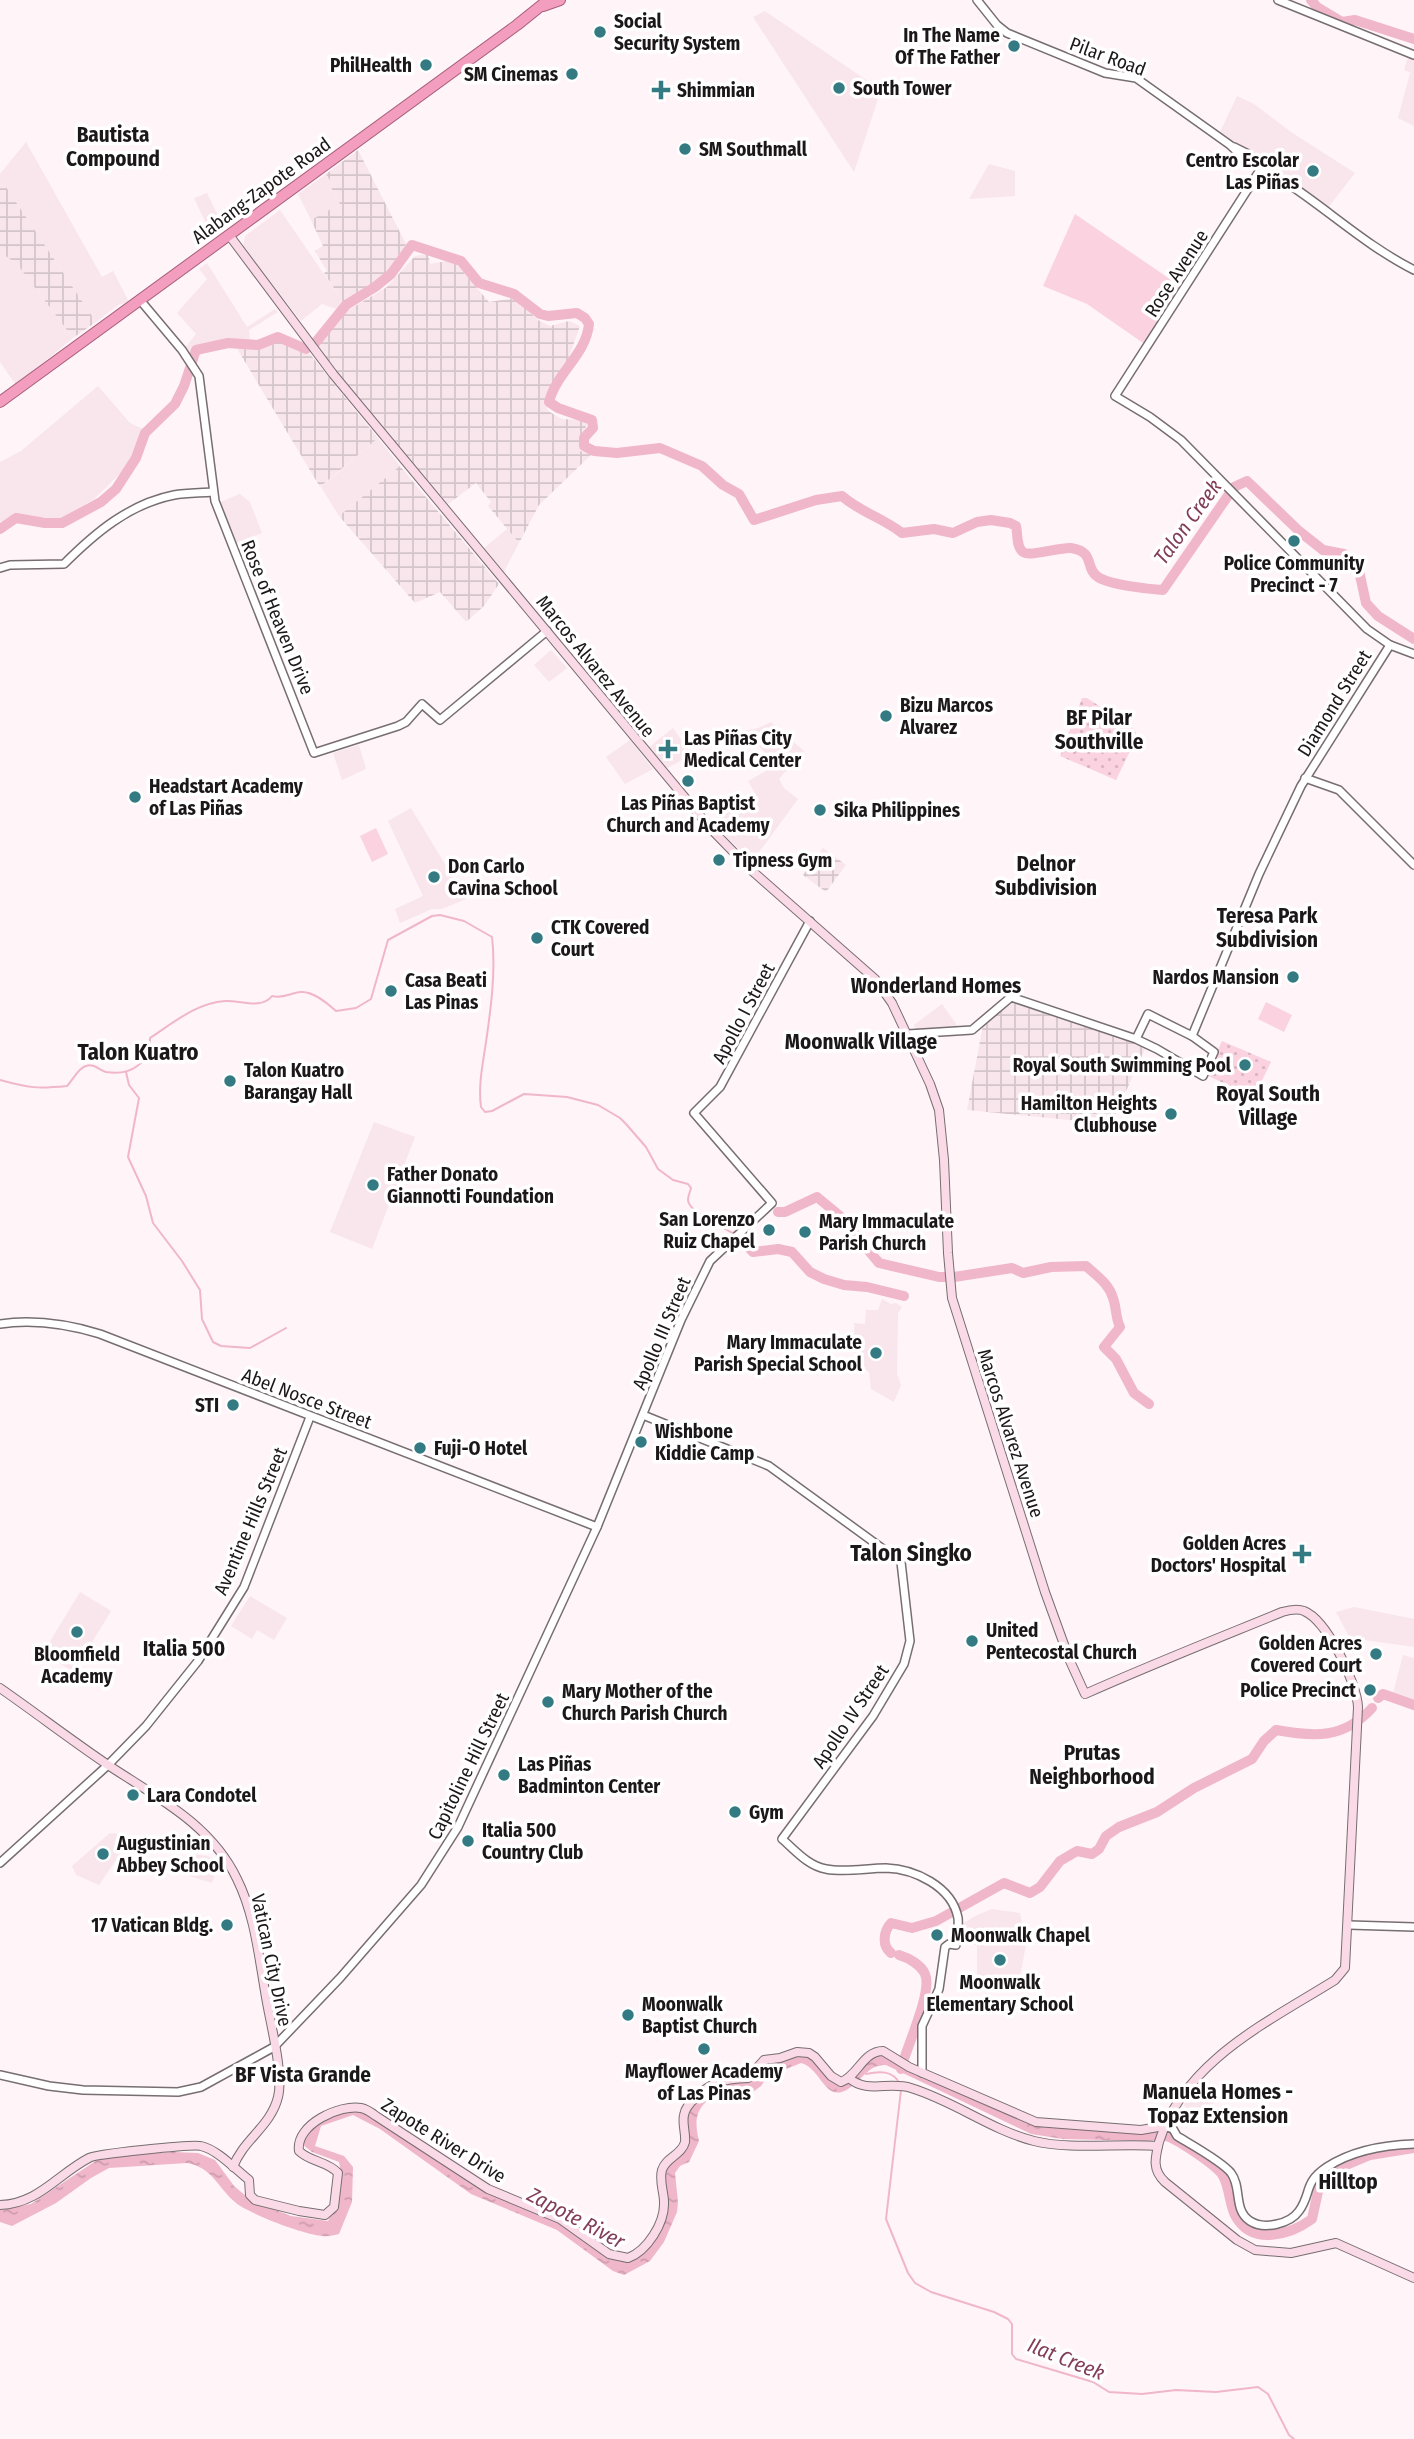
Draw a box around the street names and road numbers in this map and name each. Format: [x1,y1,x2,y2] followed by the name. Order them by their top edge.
[1067,32,1149,81] street label: Pilar Road
[187,132,335,248] street label: Alabang-Zapote Road
[1140,225,1213,321] street label: Rose Avenue
[236,537,319,698] street label: Rose of Heaven Drive
[531,591,660,742] street label: Marcos Alvarez Avenue
[1293,645,1377,761] street label: Diamond Street
[707,958,780,1067] street label: Apollo I Street
[627,1272,696,1393] street label: Apollo III Street
[972,1346,1049,1520] street label: Marcos Alvarez Avenue
[239,1363,376,1434] street label: Abel Nosce Street
[209,1443,292,1599] street label: Aventine Hills Street
[807,1659,894,1773] street label: Apollo IV Street
[423,1688,514,1844] street label: Capitoline Hill Street
[246,1892,297,2028] street label: Vatican City Drive
[377,2093,510,2188] street label: Zapote River Drive

